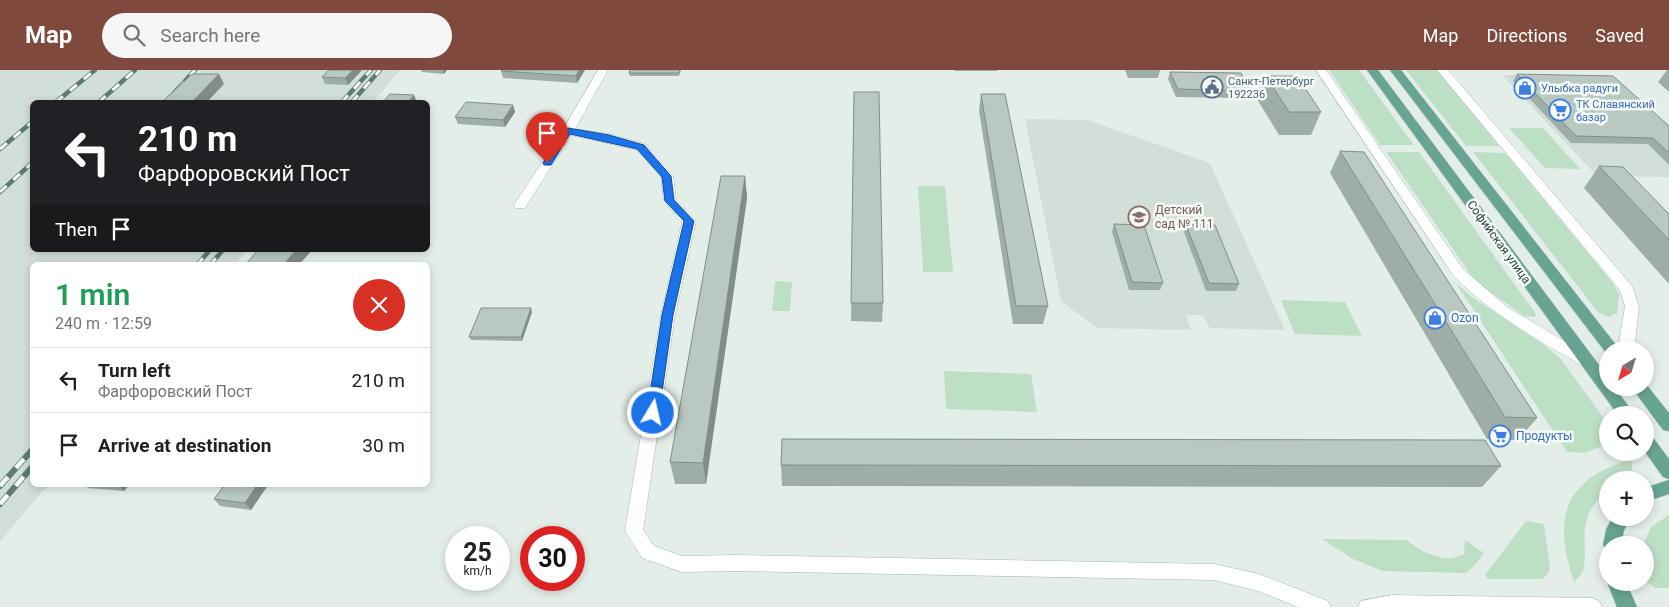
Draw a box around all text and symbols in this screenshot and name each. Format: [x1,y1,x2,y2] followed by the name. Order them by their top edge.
[102,13,452,58] search box
[25,21,72,49] text: Map
[120,21,148,49] icon: search
[160,24,260,47] text: Search here
[1423,25,1458,46] text: Map
[1486,25,1567,46] text: Directions
[1595,25,1644,46] text: Saved
[1200,75,1224,99] public building icon: Санкт-Петербург 192236
[1228,75,1315,101] place label: Санкт-Петербург 192236
[1513,76,1537,100] shop icon: Улыбка радуги
[1541,82,1618,95] place label: Улыбка радуги
[1548,98,1572,122] supermarket icon: ТК Славянский базар
[1576,98,1655,124] place label: ТК Славянский базар
[526,112,568,163] pin
[138,119,237,160] text: 210 m
[533,119,561,147] icon: arrive
[55,120,120,185] icon: left
[138,161,350,186] text: Фарфоровский Пост
[1464,198,1534,286] street label: Софийская улица
[1155,203,1214,231] place label: Детский сад № 111
[1127,205,1151,229] school or university icon: Детский сад № 111
[107,215,135,243] icon: arrive
[55,218,97,241] text: Then
[55,277,130,312] text: 1 min
[353,279,405,331] button: close
[1423,306,1447,330] shop icon: Ozon
[1451,311,1479,325] place label: Ozon
[55,314,152,333] text: 240 m · 12:59
[1599,341,1654,396] north arrow
[1599,341,1654,591] map controls
[98,359,171,382] text: Turn left
[55,366,83,394] icon: left
[352,369,405,392] text: 210 m
[98,382,252,401] text: Фарфоровский Пост
[626,386,678,438] position arrow
[1599,406,1654,461] button: search
[1488,424,1512,448] supermarket icon: Продукты
[1516,429,1572,443] place label: Продукты
[55,431,83,459] icon: arrive
[98,434,271,457] text: Arrive at destination
[362,434,405,457] text: 30 m
[1599,471,1654,526] button: +
[520,526,585,591] speed limit sign: 30
[1599,536,1654,591] button: −
[463,538,492,567] text: 25
[463,564,492,578] text: km/h

